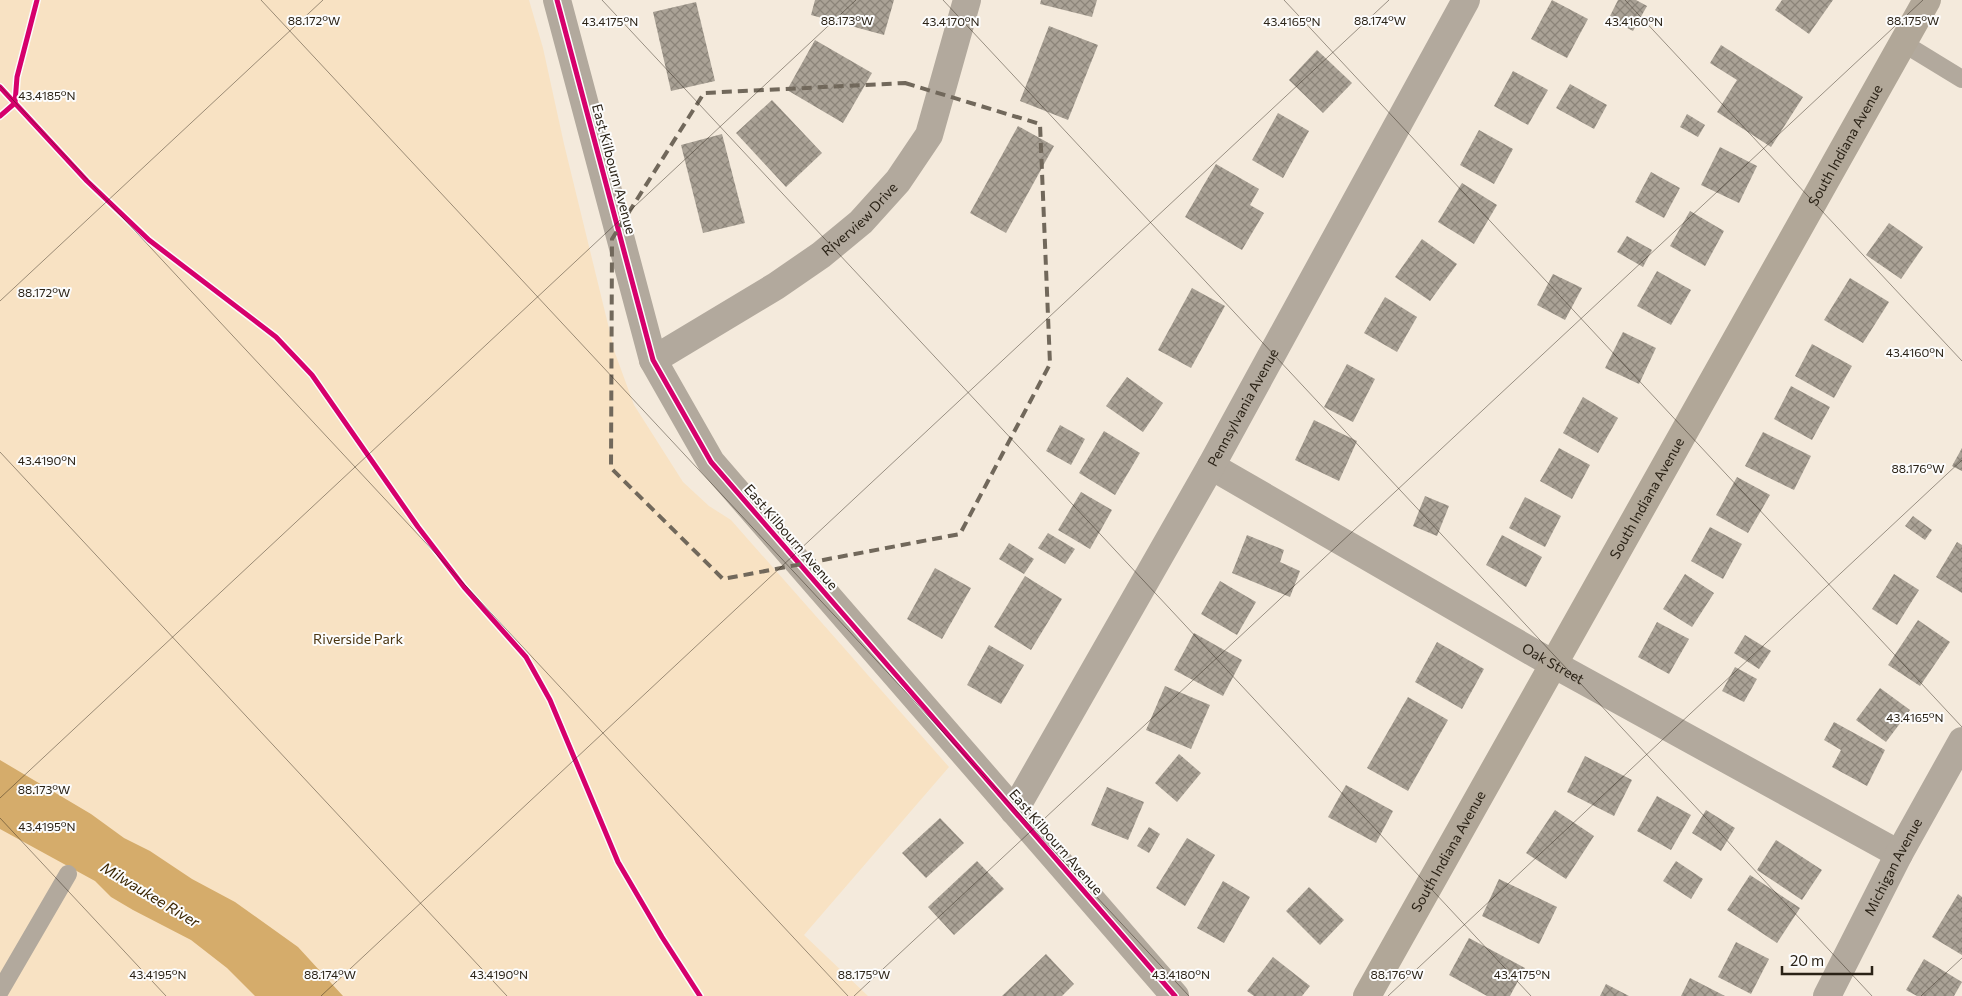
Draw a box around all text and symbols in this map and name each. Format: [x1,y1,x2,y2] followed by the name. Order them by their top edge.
[288,13,340,27] text: 88.172°W
[821,13,873,27] text: 88.173°W
[1354,13,1406,27] text: 88.174°W
[1887,13,1939,27] text: 88.175°W
[582,14,638,28] text: 43.4175°N
[922,14,980,28] text: 43.4170°N
[1263,14,1321,28] text: 43.4165°N
[1605,14,1663,28] text: 43.4160°N
[1804,81,1886,209] street label: South Indiana Avenue
[18,88,76,102] text: 43.4185°N
[589,102,640,236] street label: East Kilbourn Avenue
[818,179,901,259] street label: Riverview Drive
[18,285,70,299] text: 88.172°W
[1203,345,1282,469] street label: Pennsylvania Avenue
[1886,345,1944,359] text: 43.4160°N
[1606,434,1687,562] street label: South Indiana Avenue
[18,453,76,467] text: 43.4190°N
[1892,461,1944,475] text: 88.176°W
[741,480,842,593] street label: East Kilbourn Avenue
[313,630,403,647] park label: Riverside Park
[1519,639,1588,688] street label: Oak Street
[1886,710,1944,724] text: 43.4165°N
[18,782,70,796] text: 88.173°W
[1006,785,1107,898] street label: East Kilbourn Avenue
[1407,787,1489,915] street label: South Indiana Avenue
[1860,815,1925,918] street label: Michigan Avenue
[18,819,76,833] text: 43.4195°N
[98,858,204,931] water label: Milwaukee River
[1782,944,1872,976] scale bar
[1790,951,1824,969] text: 20 m
[129,967,187,981] text: 43.4195°N
[304,967,356,981] text: 88.174°W
[470,967,528,981] text: 43.4190°N
[838,967,890,981] text: 88.175°W
[1152,967,1210,981] text: 43.4180°N
[1371,967,1423,981] text: 88.176°W
[1494,967,1550,981] text: 43.4175°N

